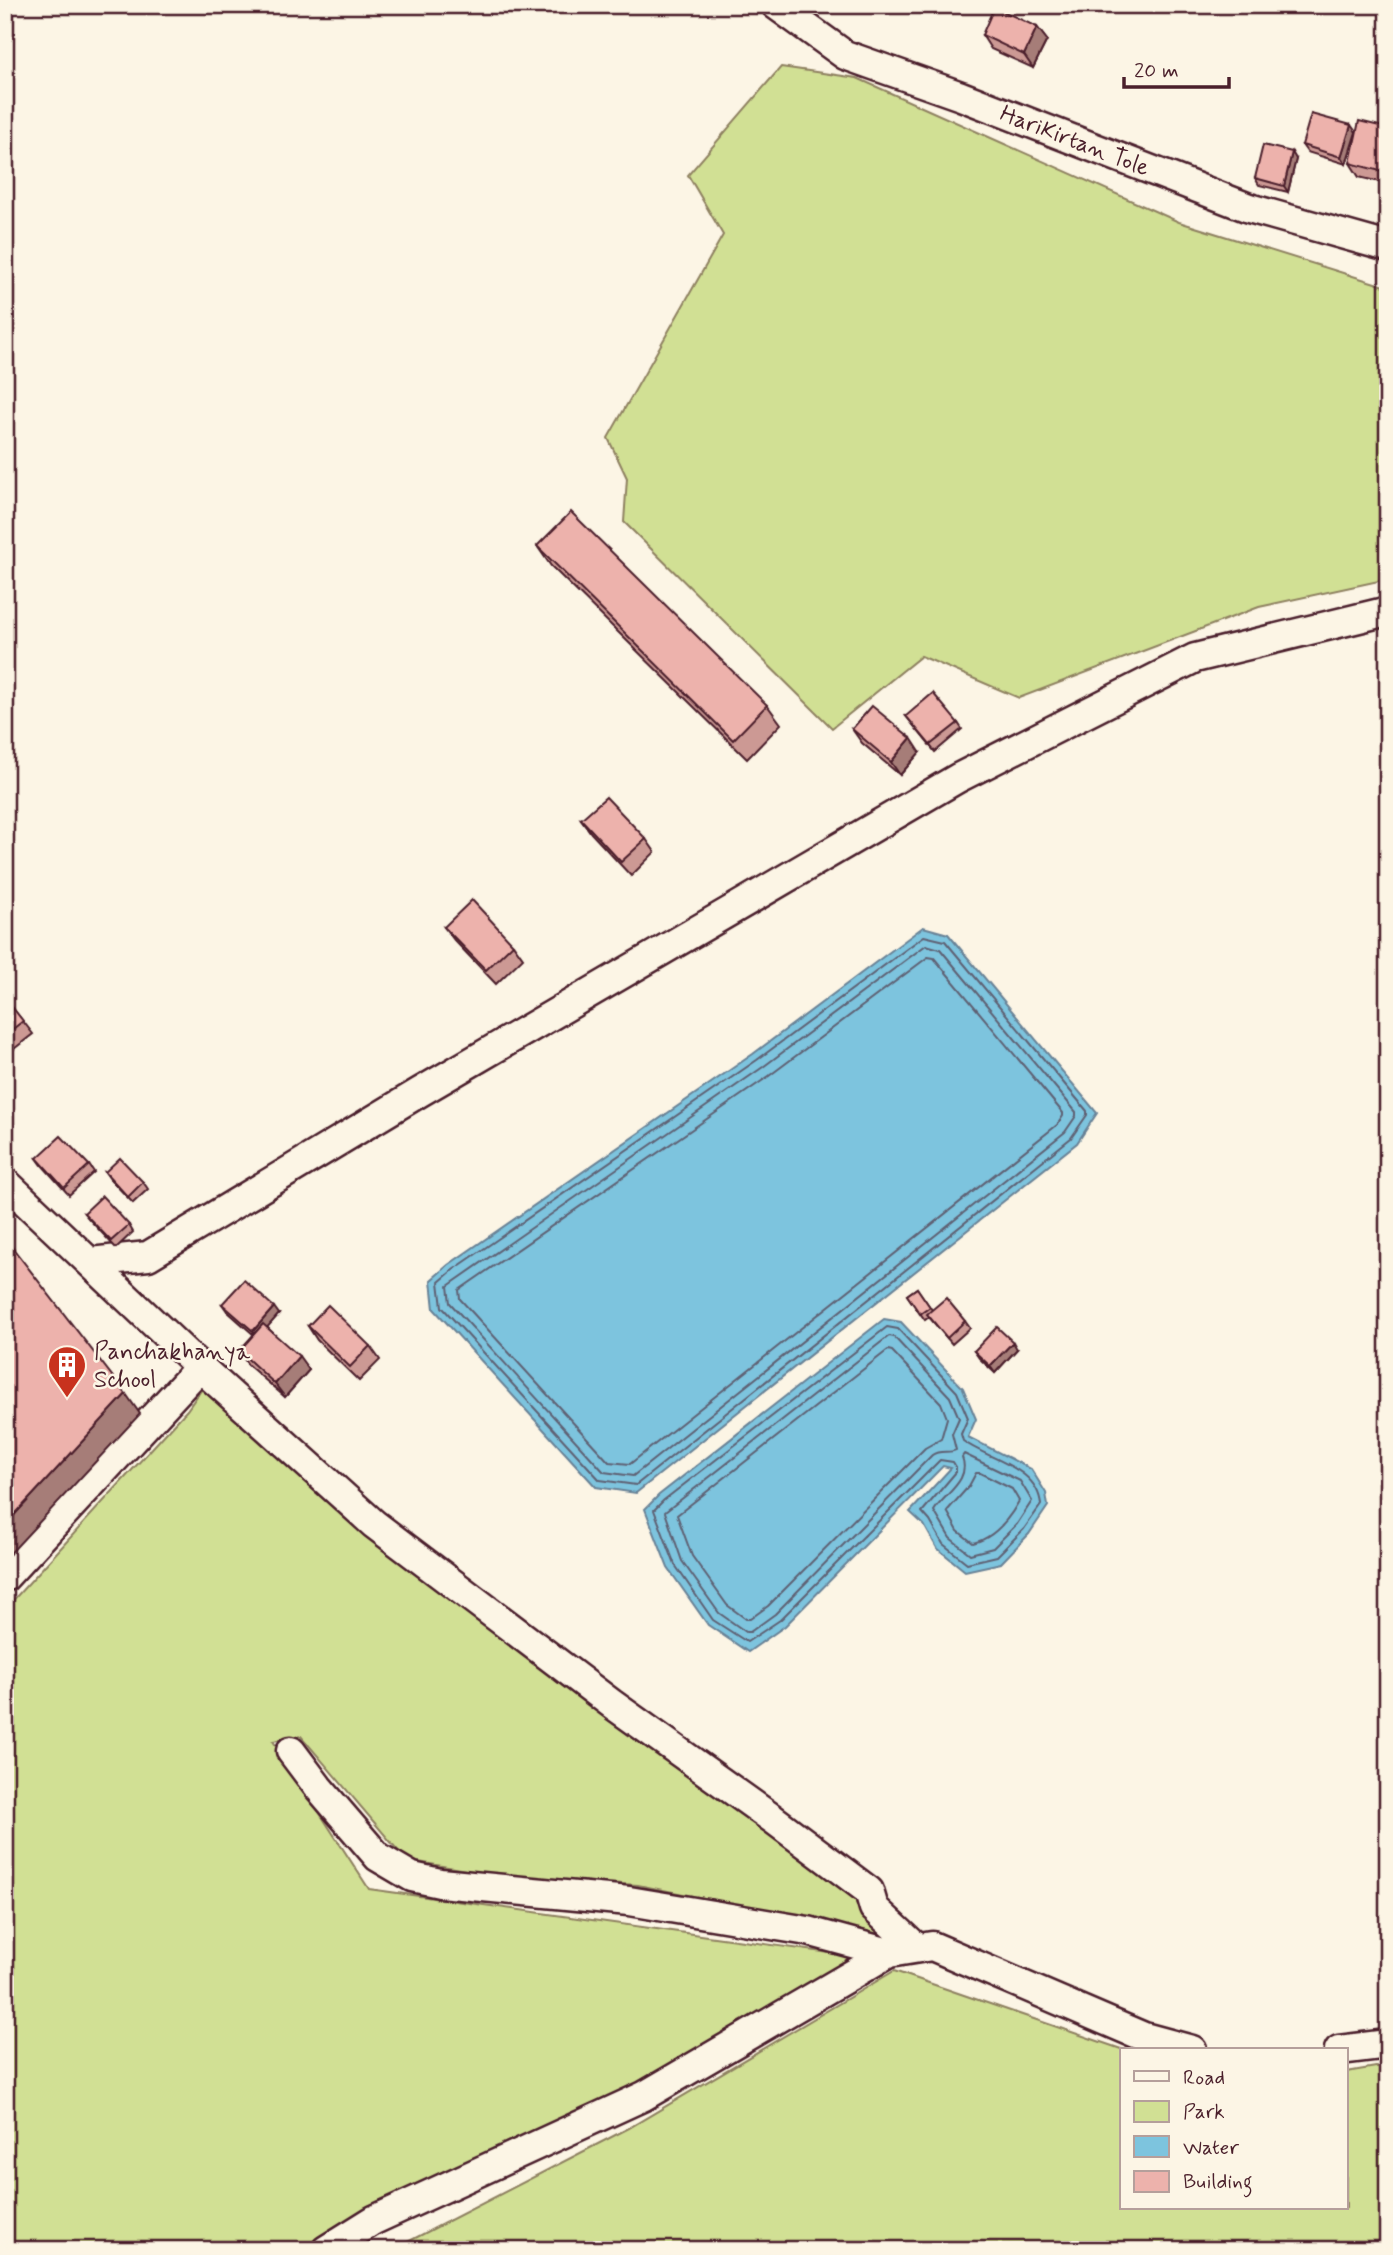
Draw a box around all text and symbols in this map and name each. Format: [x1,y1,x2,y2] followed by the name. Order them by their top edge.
[1124,46,1228,90] scale bar
[1134,57,1179,85] text: 20 m
[995,99,1154,184] street label: HariKirtan Tole
[94,1337,251,1396] place label: Panchakhanya School
[46,1344,88,1399] building icon: Panchakhanya School
[1120,2048,1348,2210] legend
[1183,2064,1225,2092] text: Road
[1183,2098,1225,2126] text: Park
[1183,2134,1239,2162] text: Water
[1183,2168,1253,2198] text: Building

